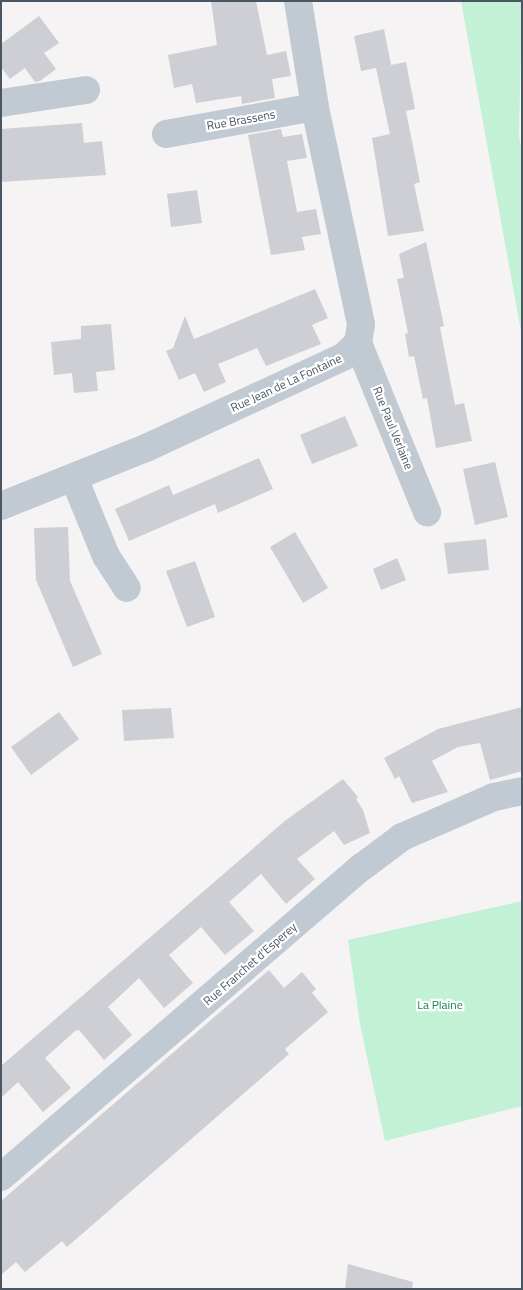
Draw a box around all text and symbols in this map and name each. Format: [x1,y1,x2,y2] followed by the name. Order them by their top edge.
[206,107,276,133] street label: Rue Brassens
[228,351,344,415] street label: Rue Jean de La Fontaine
[370,385,416,471] street label: Rue Paul Verlaine
[200,920,300,1008] street label: Rue Franchet d'Esperey
[417,998,463,1012] park label: La Plaine

